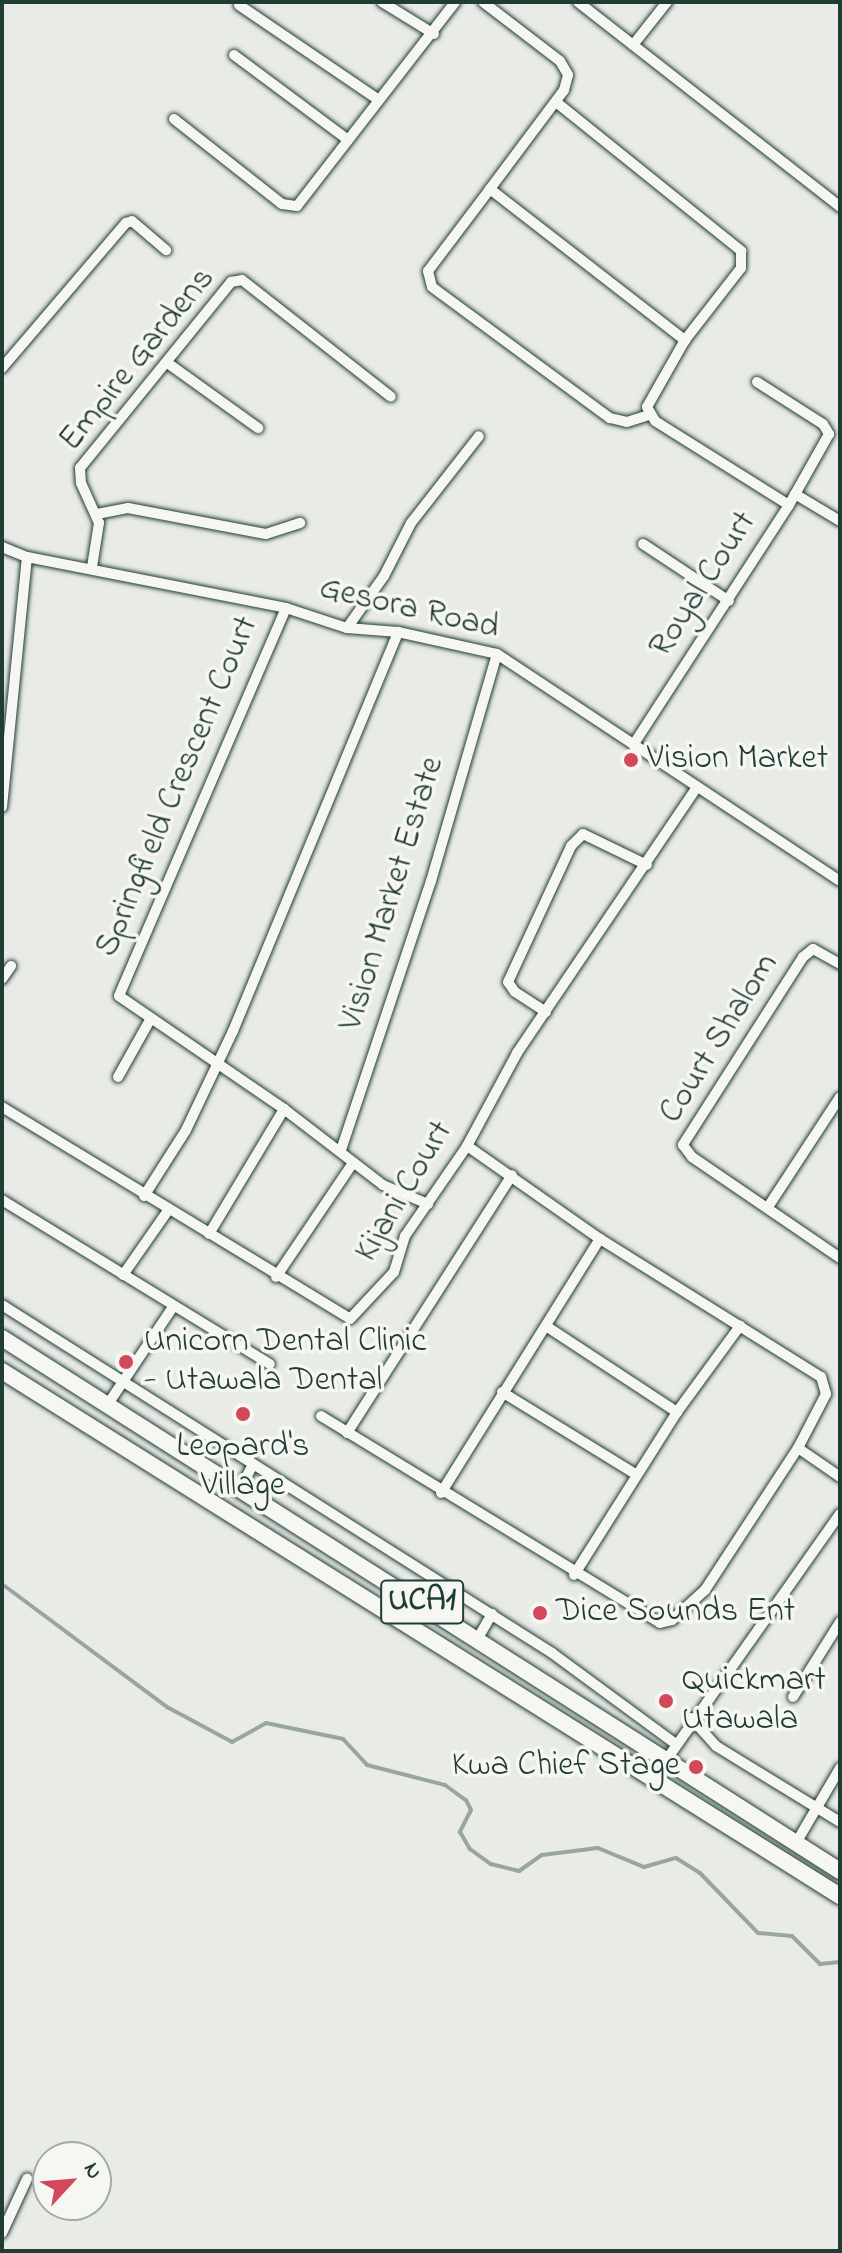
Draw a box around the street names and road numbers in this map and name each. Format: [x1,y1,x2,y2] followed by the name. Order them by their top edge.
[52,260,224,460] street label: Empire Gardens
[642,504,766,666] street label: Royal Court
[315,569,503,649] street label: Gesora Road
[88,611,268,963] street label: Springfield Crescent Court
[332,752,454,1036] street label: Vision Market Estate
[652,947,788,1131] street label: Court Shalom
[347,1114,463,1270] street label: Kijani Court
[380,1574,464,1630] road number: UCA1

